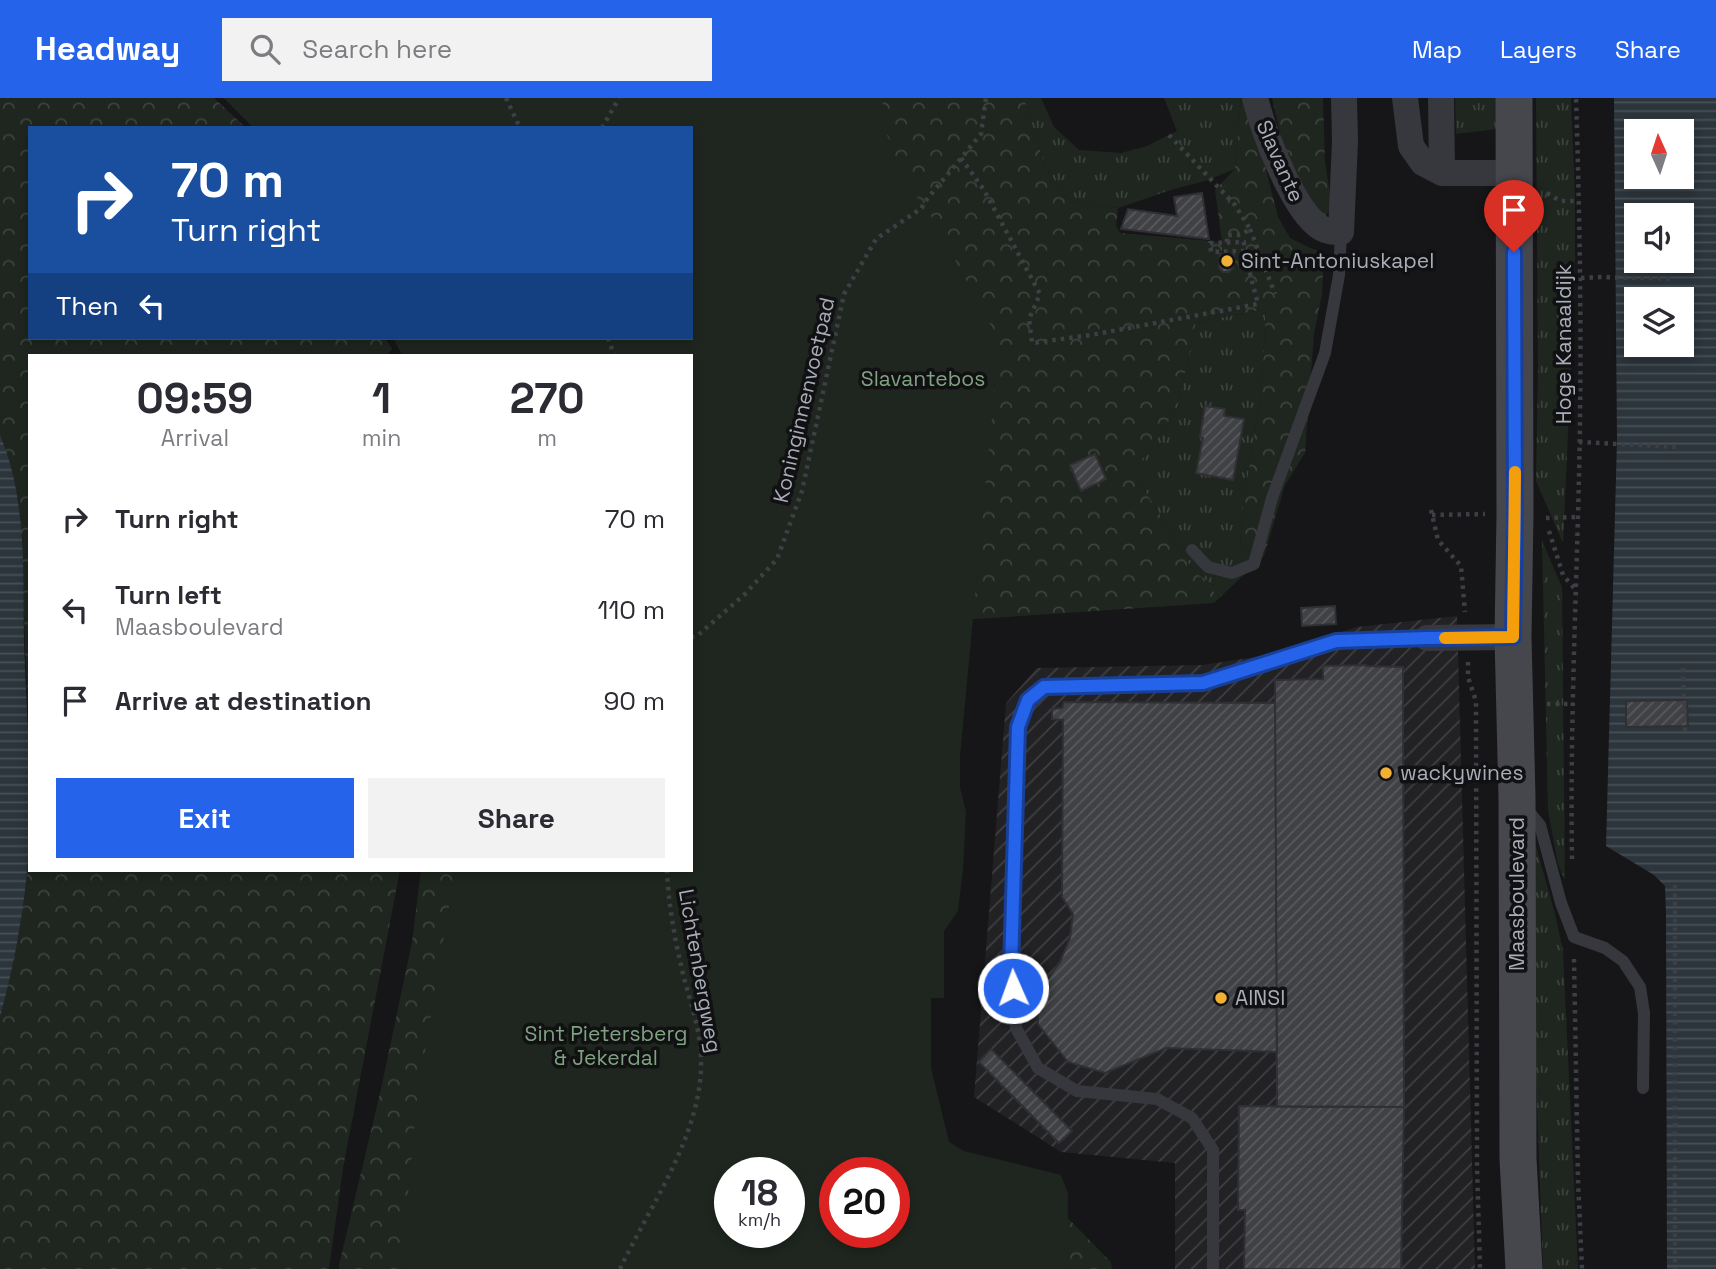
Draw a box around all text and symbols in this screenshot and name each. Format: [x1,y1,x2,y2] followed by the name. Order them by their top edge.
[222,18,712,81] search box
[35,28,180,70] text: Headway
[246,30,284,68] icon: search
[302,32,452,66] text: Search here
[1412,34,1462,65] text: Map
[1500,34,1577,65] text: Layers
[1615,34,1681,65] text: Share
[1250,116,1310,206] street label: Slavante
[1624,119,1694,189] north arrow
[1624,119,1694,357] map controls
[171,149,284,211] text: 70 m
[56,154,147,245] icon: right
[1484,180,1544,252] pin
[1495,191,1533,229] icon: arrive
[1624,203,1694,273] button: sound
[171,210,321,250] text: Turn right
[1241,247,1434,274] place label: Sint-Antoniuskapel
[1219,253,1235,269] marker: Sint-Antoniuskapel
[1550,264,1577,424] street label: Hoge Kanaaldijk
[133,287,171,325] icon: left
[1624,287,1694,357] button: layers
[56,289,119,323] text: Then
[767,295,840,505] street label: Koninginnenvoetpad
[861,365,985,392] park label: Slavantebos
[136,372,253,425] text: 09:59
[372,372,391,425] text: 1
[510,372,585,425] text: 270
[161,423,229,453] text: Arrival
[362,423,401,453] text: min
[537,423,557,453] text: m
[56,500,94,538] icon: right
[115,502,239,536] text: Turn right
[605,502,665,536] text: 70 m
[115,578,222,612] text: Turn left
[56,591,94,629] icon: left
[598,593,665,627] text: 110 m
[115,612,284,642] text: Maasboulevard
[56,682,94,720] icon: arrive
[115,684,372,718] text: Arrive at destination
[603,684,665,718] text: 90 m
[1400,759,1523,786] place label: wackywines
[1378,765,1394,781] marker: wackywines
[56,778,354,858] button: Exit
[368,778,665,858] button: Share
[1503,817,1530,971] street label: Maasboulevard
[673,887,728,1055] street label: Lichtenbergweg
[976,951,1050,1025] position arrow
[1235,984,1285,1011] place label: AINSI
[1213,990,1229,1006] marker: AINSI
[525,1020,687,1071] park label: Sint Pietersberg & Jekerdal
[819,1157,910,1248] speed limit sign: 20
[741,1171,778,1215] text: 18
[738,1208,781,1231] text: km/h

